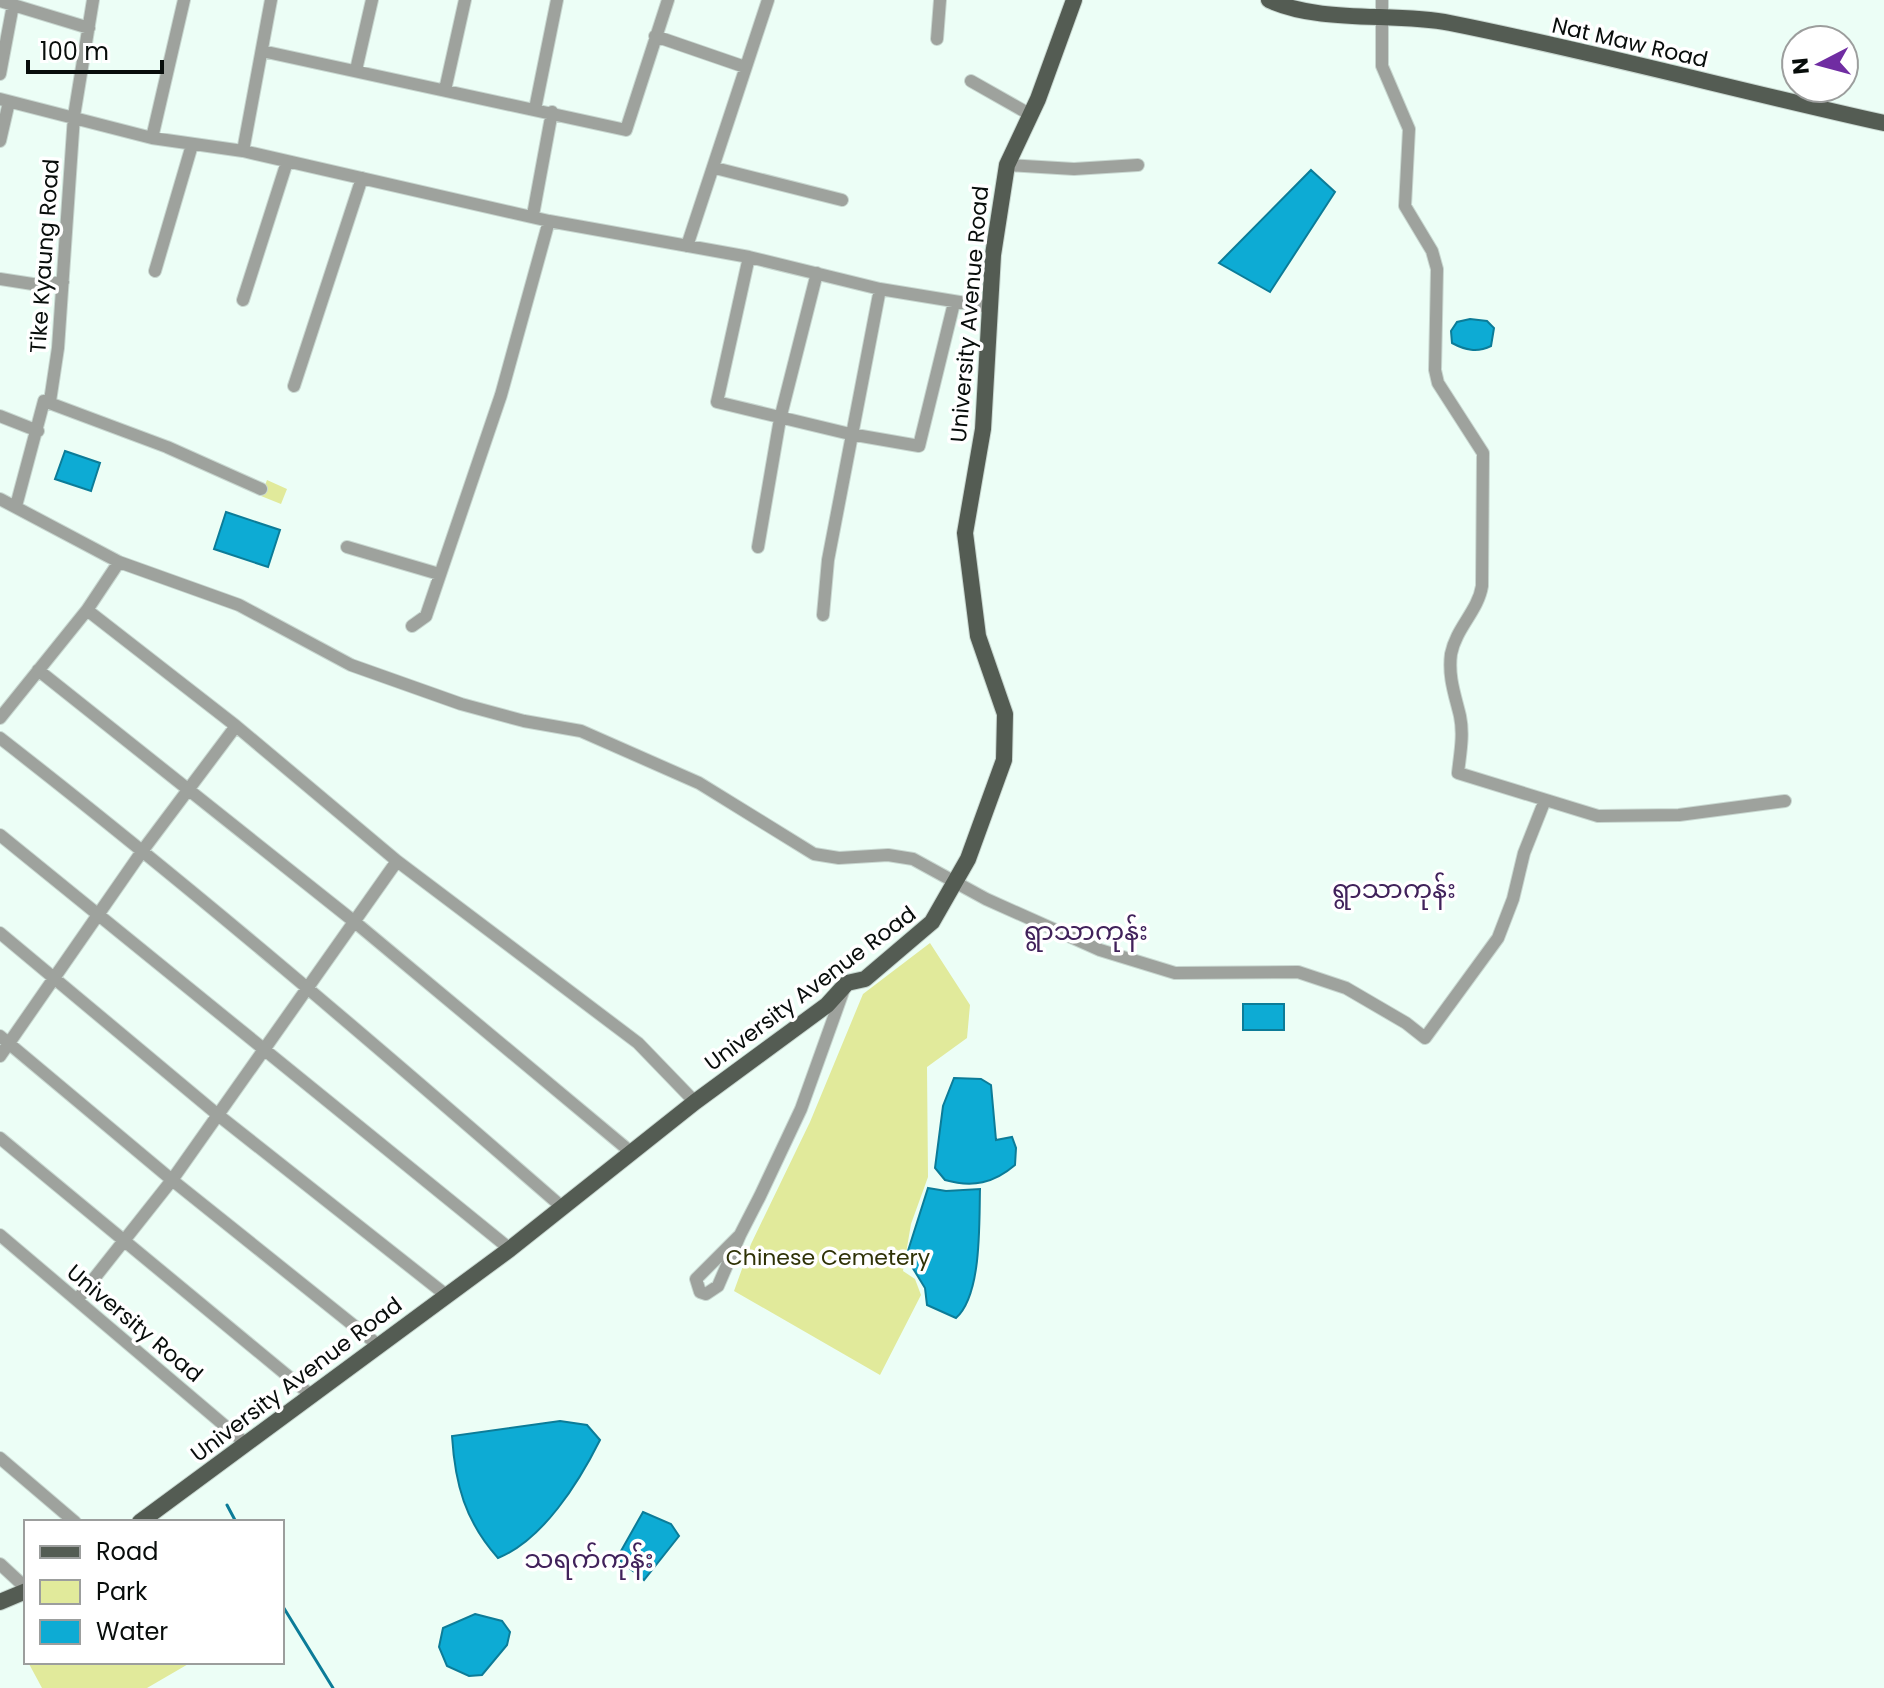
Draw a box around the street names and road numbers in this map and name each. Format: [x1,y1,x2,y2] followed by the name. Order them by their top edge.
[1549,9,1711,75] street label: Nat Maw Road
[22,158,67,354] street label: Tike Kyaung Road
[943,184,996,444] street label: University Avenue Road
[698,899,922,1078] street label: University Avenue Road
[60,1257,209,1390] street label: University Road
[184,1290,408,1469] street label: University Avenue Road

